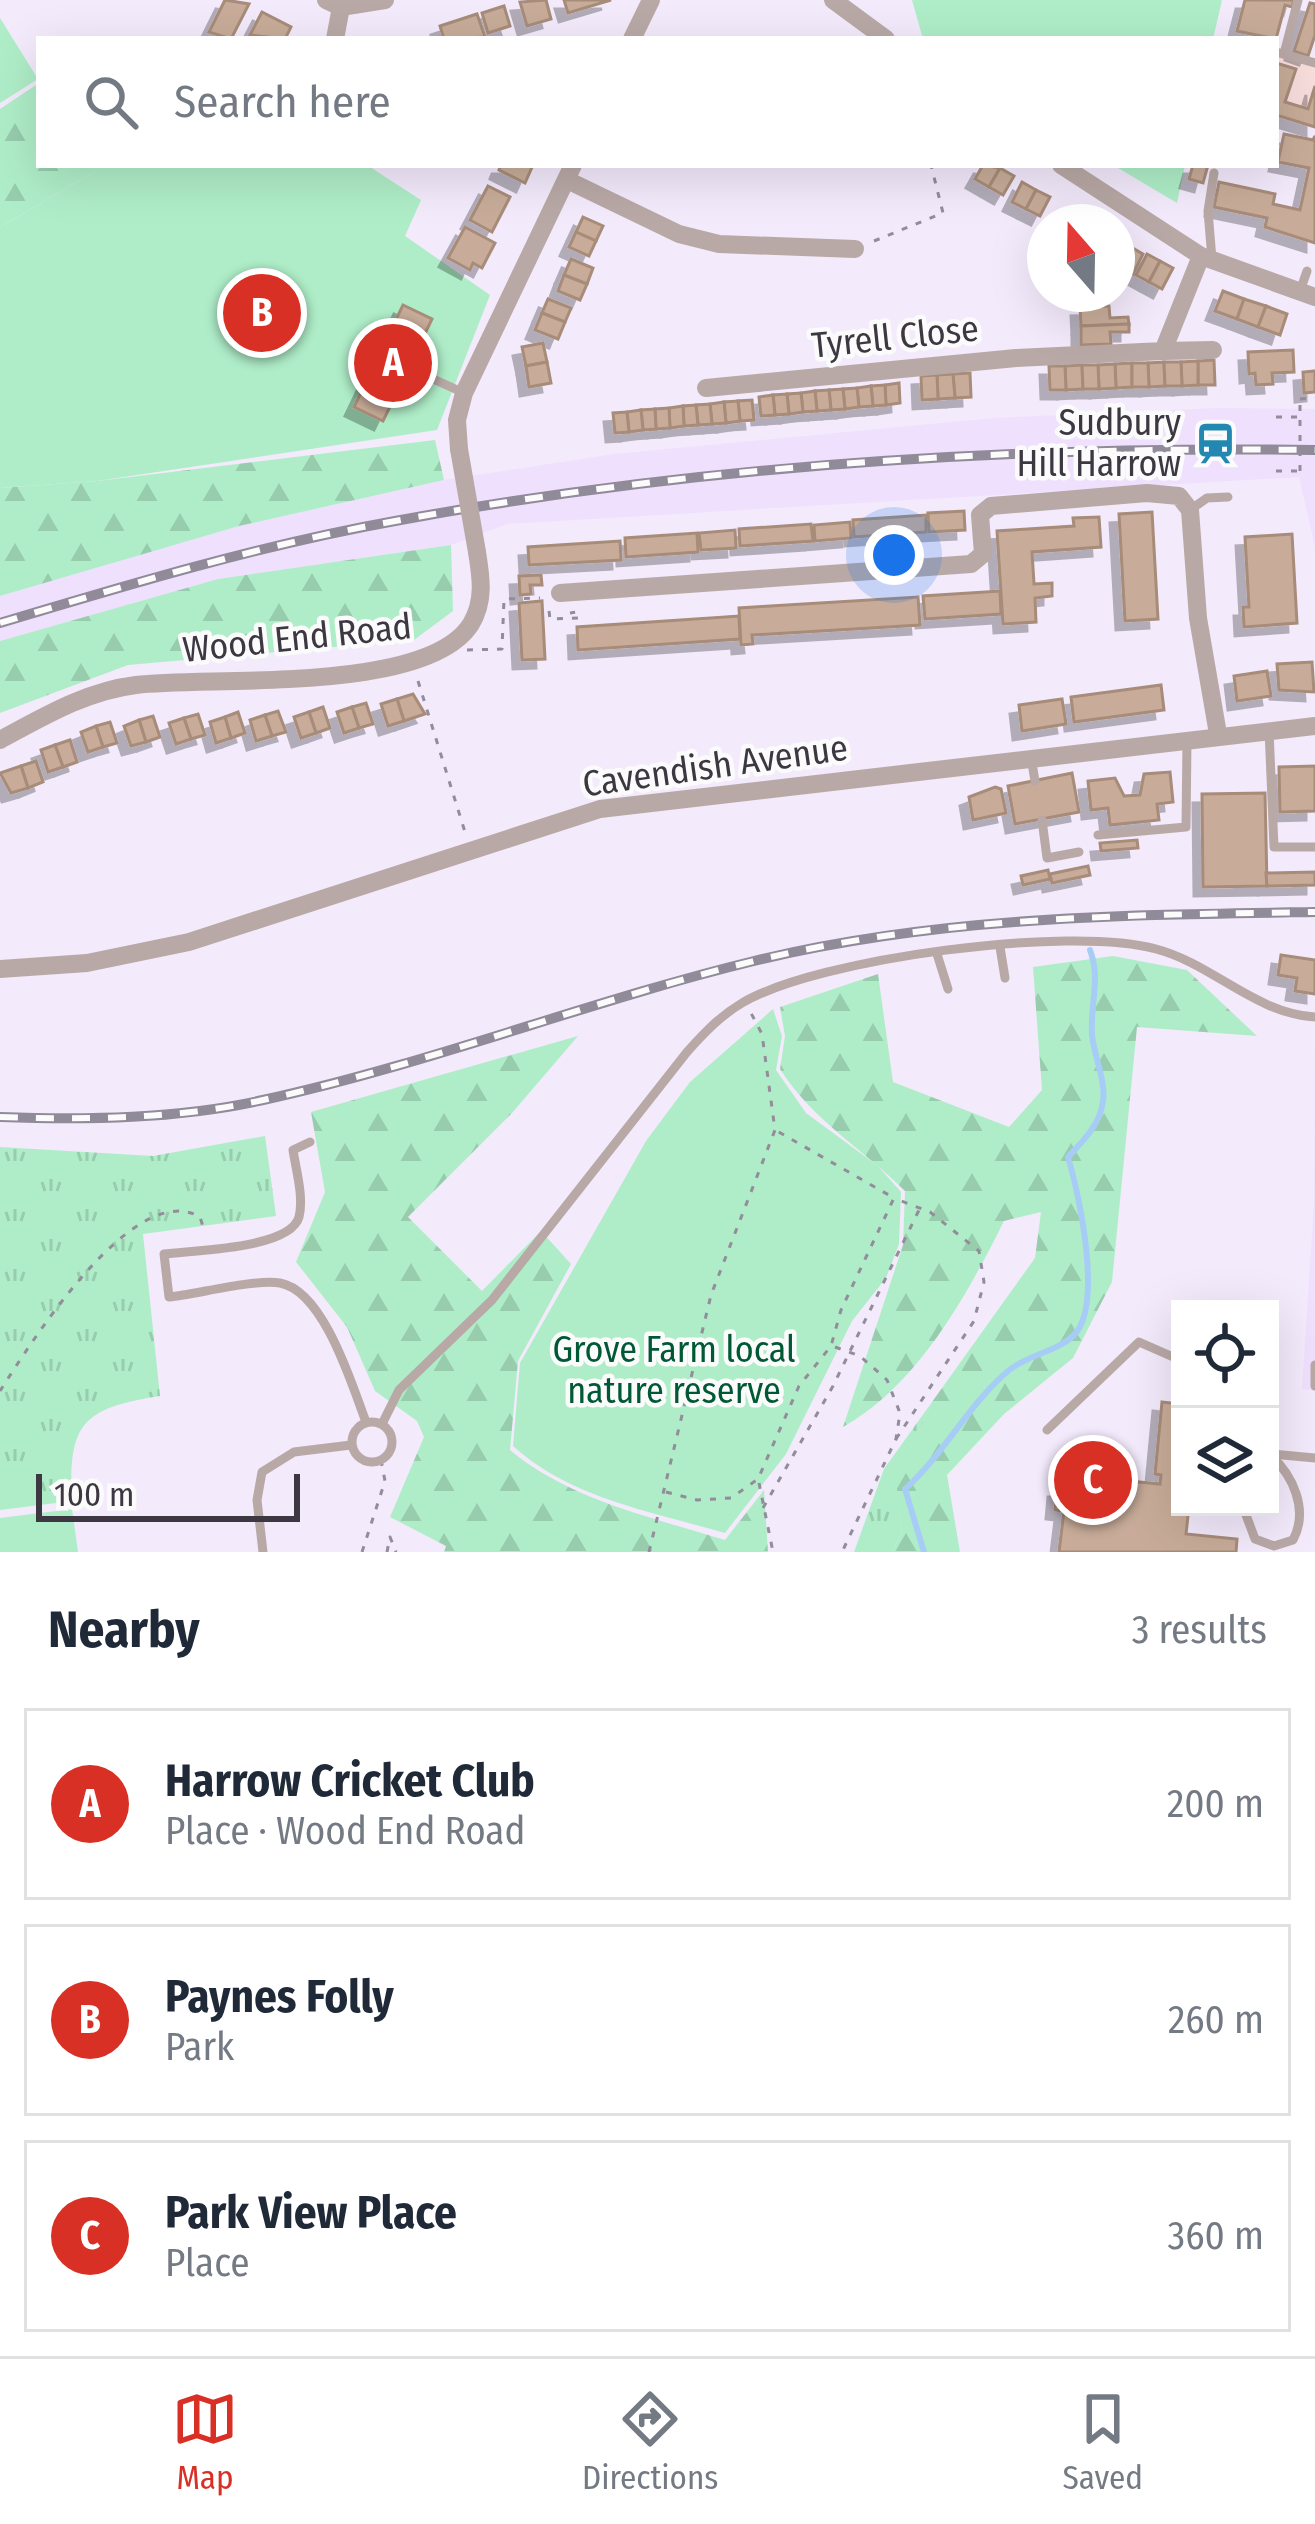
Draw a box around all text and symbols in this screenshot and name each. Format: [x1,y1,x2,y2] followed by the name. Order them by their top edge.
[36,36,1279,168] search box
[78,69,144,135] icon: search
[174,75,391,129] text: Search here
[1027,204,1135,312] north arrow
[223,268,301,358] pin: B
[810,306,981,368] street label: Tyrell Close
[354,318,432,408] pin: A
[1017,401,1181,486] place label: Sudbury Hill Harrow
[1192,420,1238,466] station icon: Sudbury Hill Harrow
[864,525,924,585] your location
[180,604,414,672] street label: Wood End Road
[580,726,850,806] street label: Cavendish Avenue
[1171,1300,1279,1516] map controls
[1171,1300,1279,1408] button: locate
[552,1328,796,1413] park label: Grove Farm local nature reserve
[1171,1408,1279,1516] button: layers
[1054,1435,1132,1525] pin: C
[36,1468,300,1521] scale bar
[54,1475,134,1515] text: 100 m
[48,1599,200,1661] text: Nearby
[1132,1607,1267,1653] text: 3 results
[165,1754,535,1808] text: Harrow Cricket Club
[79,1781,101,1827] text: A
[1167,1781,1264,1827] text: 200 m
[165,1808,525,1854] text: Place · Wood End Road
[165,1970,394,2024] text: Paynes Folly
[79,1997,101,2043] text: B
[1168,1997,1264,2043] text: 260 m
[165,2024,234,2070] text: Park
[165,2186,457,2240] text: Park View Place
[80,2213,100,2259] text: C
[1168,2213,1264,2259] text: 360 m
[165,2240,249,2286] text: Place
[172,2386,238,2498] tab: Map
[582,2386,718,2498] tab: Directions
[1062,2386,1143,2498] tab: Saved

